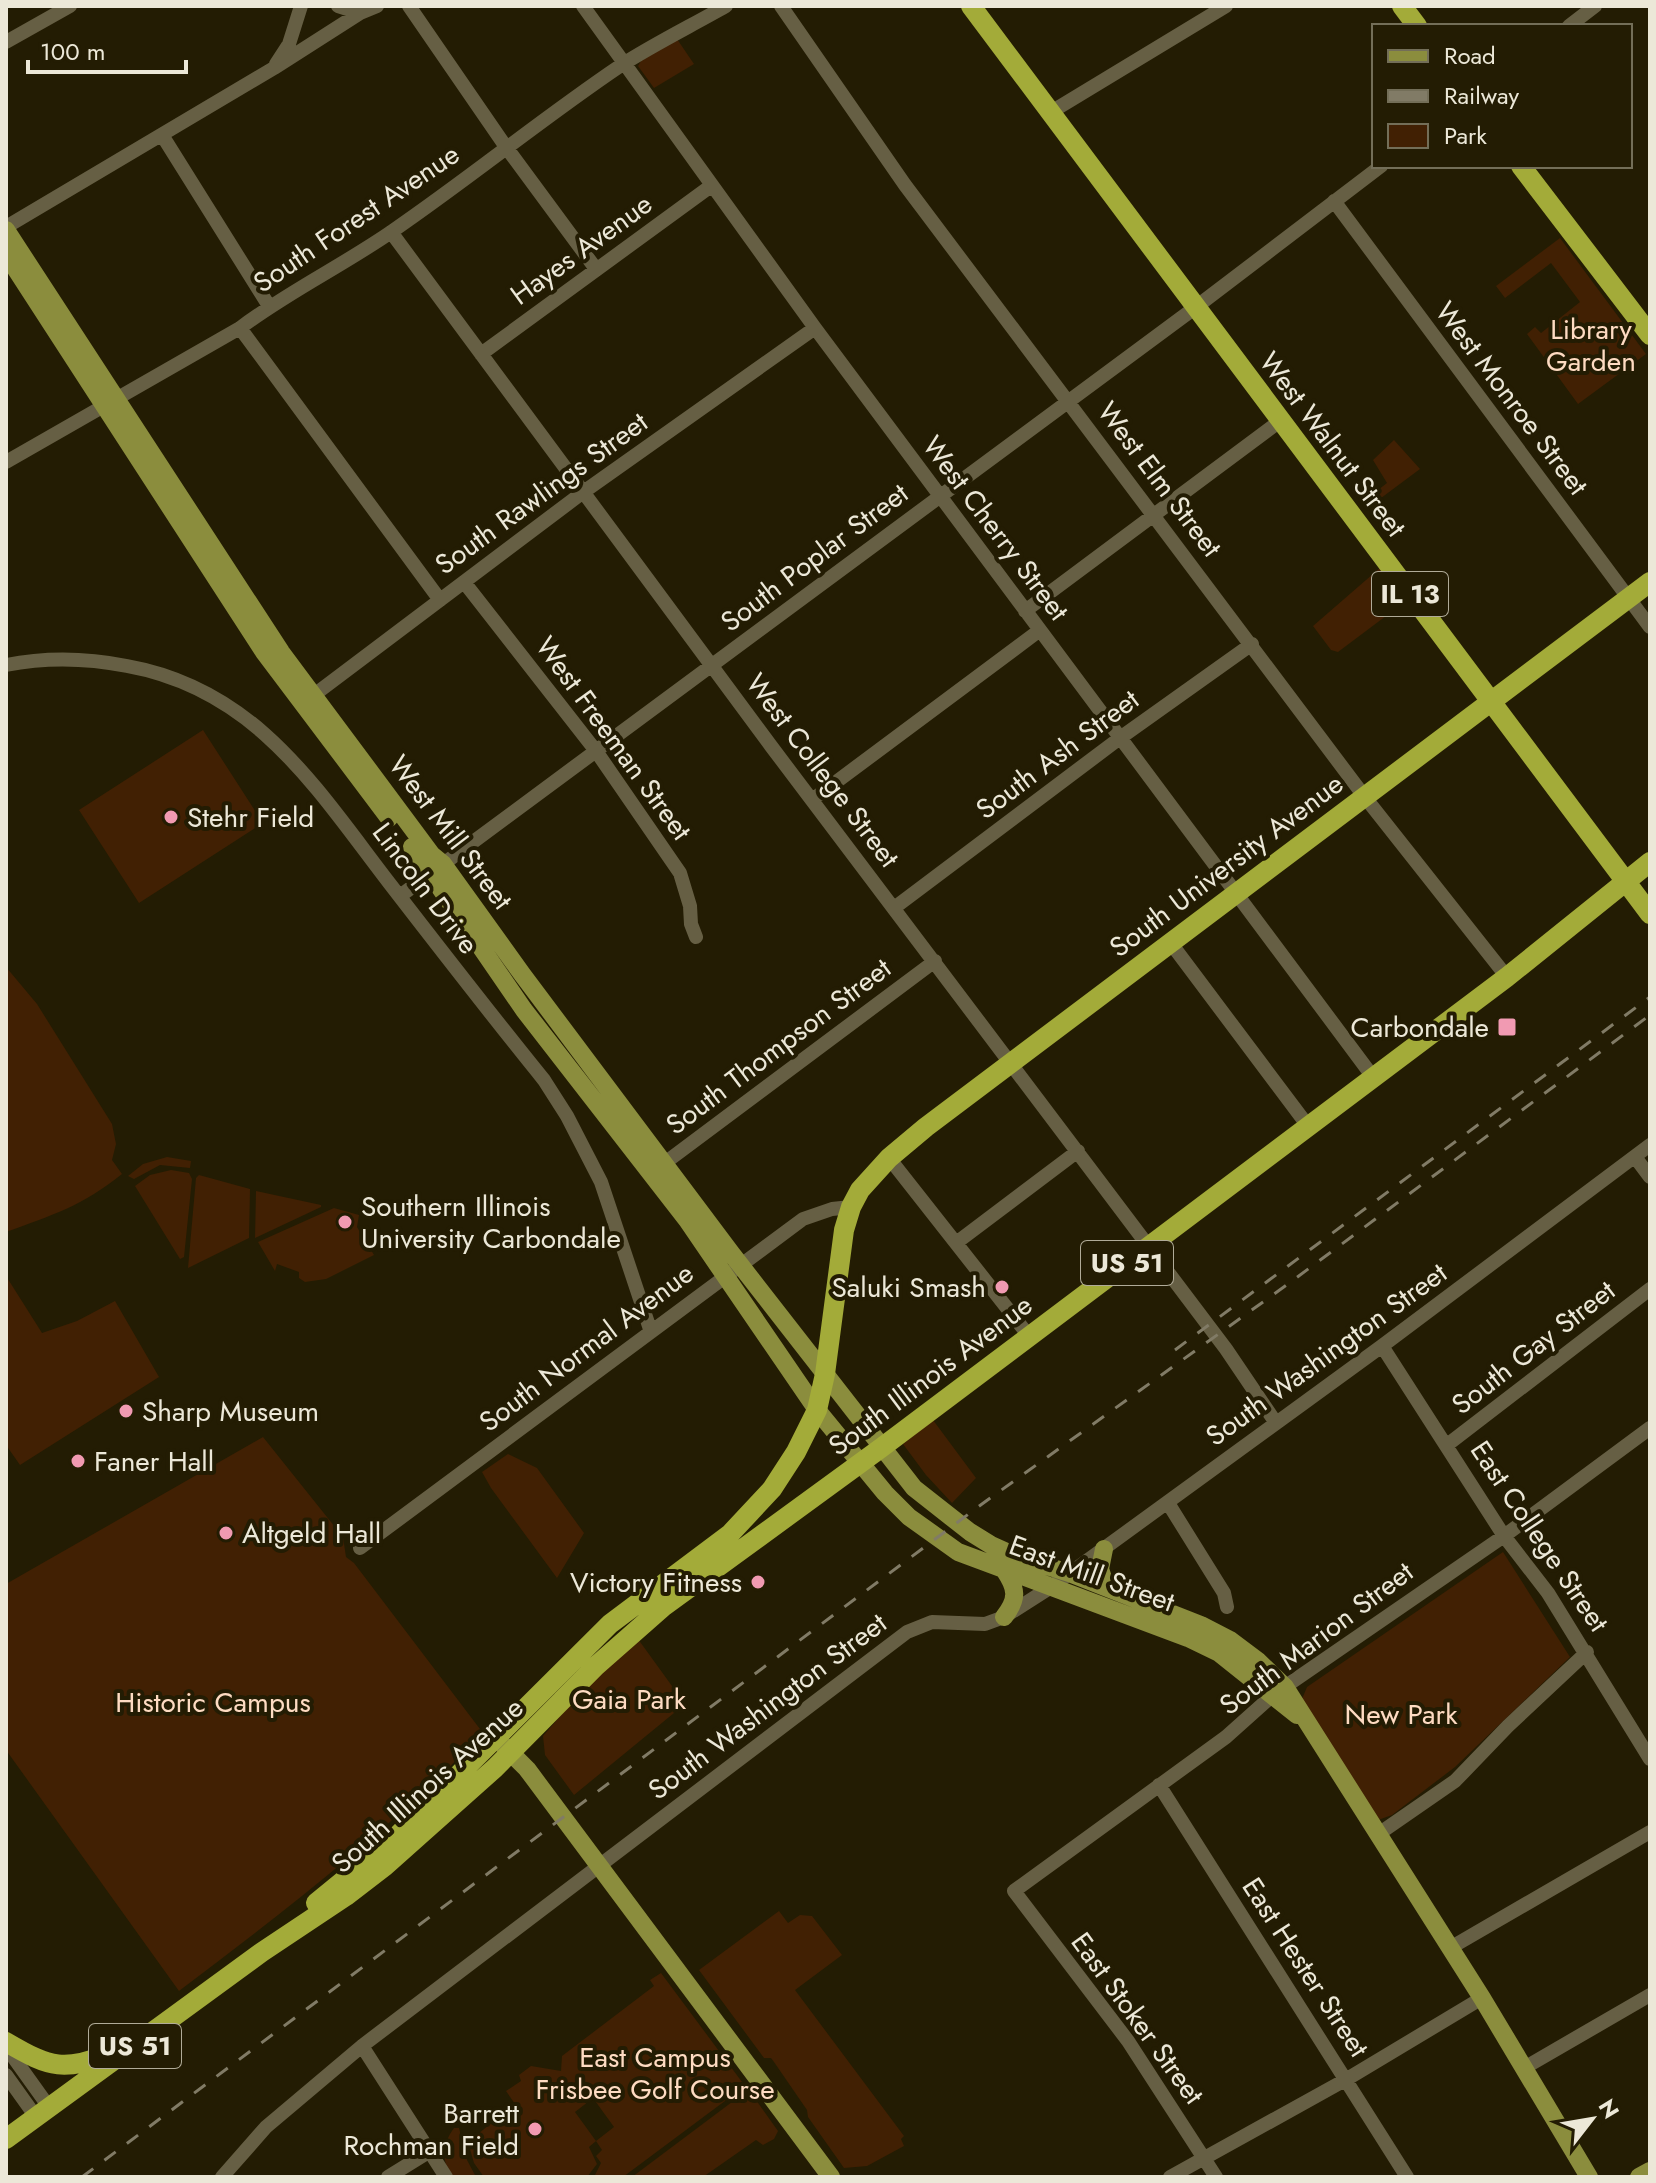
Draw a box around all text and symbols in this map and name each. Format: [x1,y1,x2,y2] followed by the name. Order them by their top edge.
[28,24,186,74] scale bar
[1372,24,1632,168] legend
[40,34,106,69] text: 100 m
[1444,38,1496,73] text: Road
[1444,78,1519,113] text: Railway
[1444,118,1487,153] text: Park
[245,134,468,303] street label: South Forest Avenue
[502,184,661,315] street label: Hayes Avenue
[1425,293,1598,504] street label: West Monroe Street
[1546,309,1636,382] park label: Library Garden
[1249,343,1416,546] street label: West Walnut Street
[1087,393,1232,566] street label: West Elm Street
[426,402,656,585] street label: South Rawlings Street
[912,427,1079,630] street label: West Cherry Street
[712,473,917,642] street label: South Poplar Street
[1372,572,1448,616] road number: IL 13
[526,628,702,849] street label: West Freeman Street
[736,665,909,876] street label: West College Street
[967,679,1148,829] street label: South Ash Street
[379,746,523,918] street label: West Mill Street
[1101,764,1352,967] street label: South University Avenue
[187,797,314,838] place label: Stehr Field
[162,808,180,826] marker: Stehr Field
[363,814,489,963] street label: Lincoln Drive
[657,948,900,1145] street label: South Thompson Street
[1351,1007,1489,1048] place label: Carbondale
[1496,1016,1518,1038] marker: Carbondale
[361,1186,621,1259] place label: Southern Illinois University Carbondale
[336,1213,354,1231] marker: Southern Illinois University Carbondale
[1081,1241,1173,1285] road number: US 51
[470,1253,702,1442] street label: South Normal Avenue
[1197,1253,1456,1456] street label: South Washington Street
[831,1267,986,1308] place label: Saluki Smash
[1443,1270,1624,1424] street label: South Gay Street
[993,1278,1011,1296] marker: Saluki Smash
[820,1285,1041,1466] street label: South Illinois Avenue
[142,1391,319,1432] place label: Sharp Museum
[117,1402,135,1420] marker: Sharp Museum
[1460,1433,1619,1640] street label: East College Street
[94,1441,214,1482] place label: Faner Hall
[69,1452,87,1470] marker: Faner Hall
[242,1513,381,1554] place label: Altgeld Hall
[217,1524,235,1542] marker: Altgeld Hall
[1003,1525,1181,1622] street label: East Mill Street
[1211,1552,1422,1725] street label: South Marion Street
[570,1562,742,1603] place label: Victory Fitness
[749,1573,767,1591] marker: Victory Fitness
[639,1603,895,1810] street label: South Washington Street
[572,1679,687,1720] park label: Gaia Park
[115,1682,311,1723] park label: Historic Campus
[322,1688,533,1883] street label: South Illinois Avenue
[1344,1694,1458,1735] park label: New Park
[1232,1869,1379,2065] street label: East Hester Street
[1061,1924,1214,2113] street label: East Stoker Street
[89,2024,181,2068] road number: US 51
[535,2037,775,2110] park label: East Campus Frisbee Golf Course
[1552,2079,1632,2159] north arrow
[343,2093,519,2166] place label: Barrett Rochman Field
[1591,2093,1627,2124] text: N
[526,2120,544,2138] marker: Barrett Rochman Field

